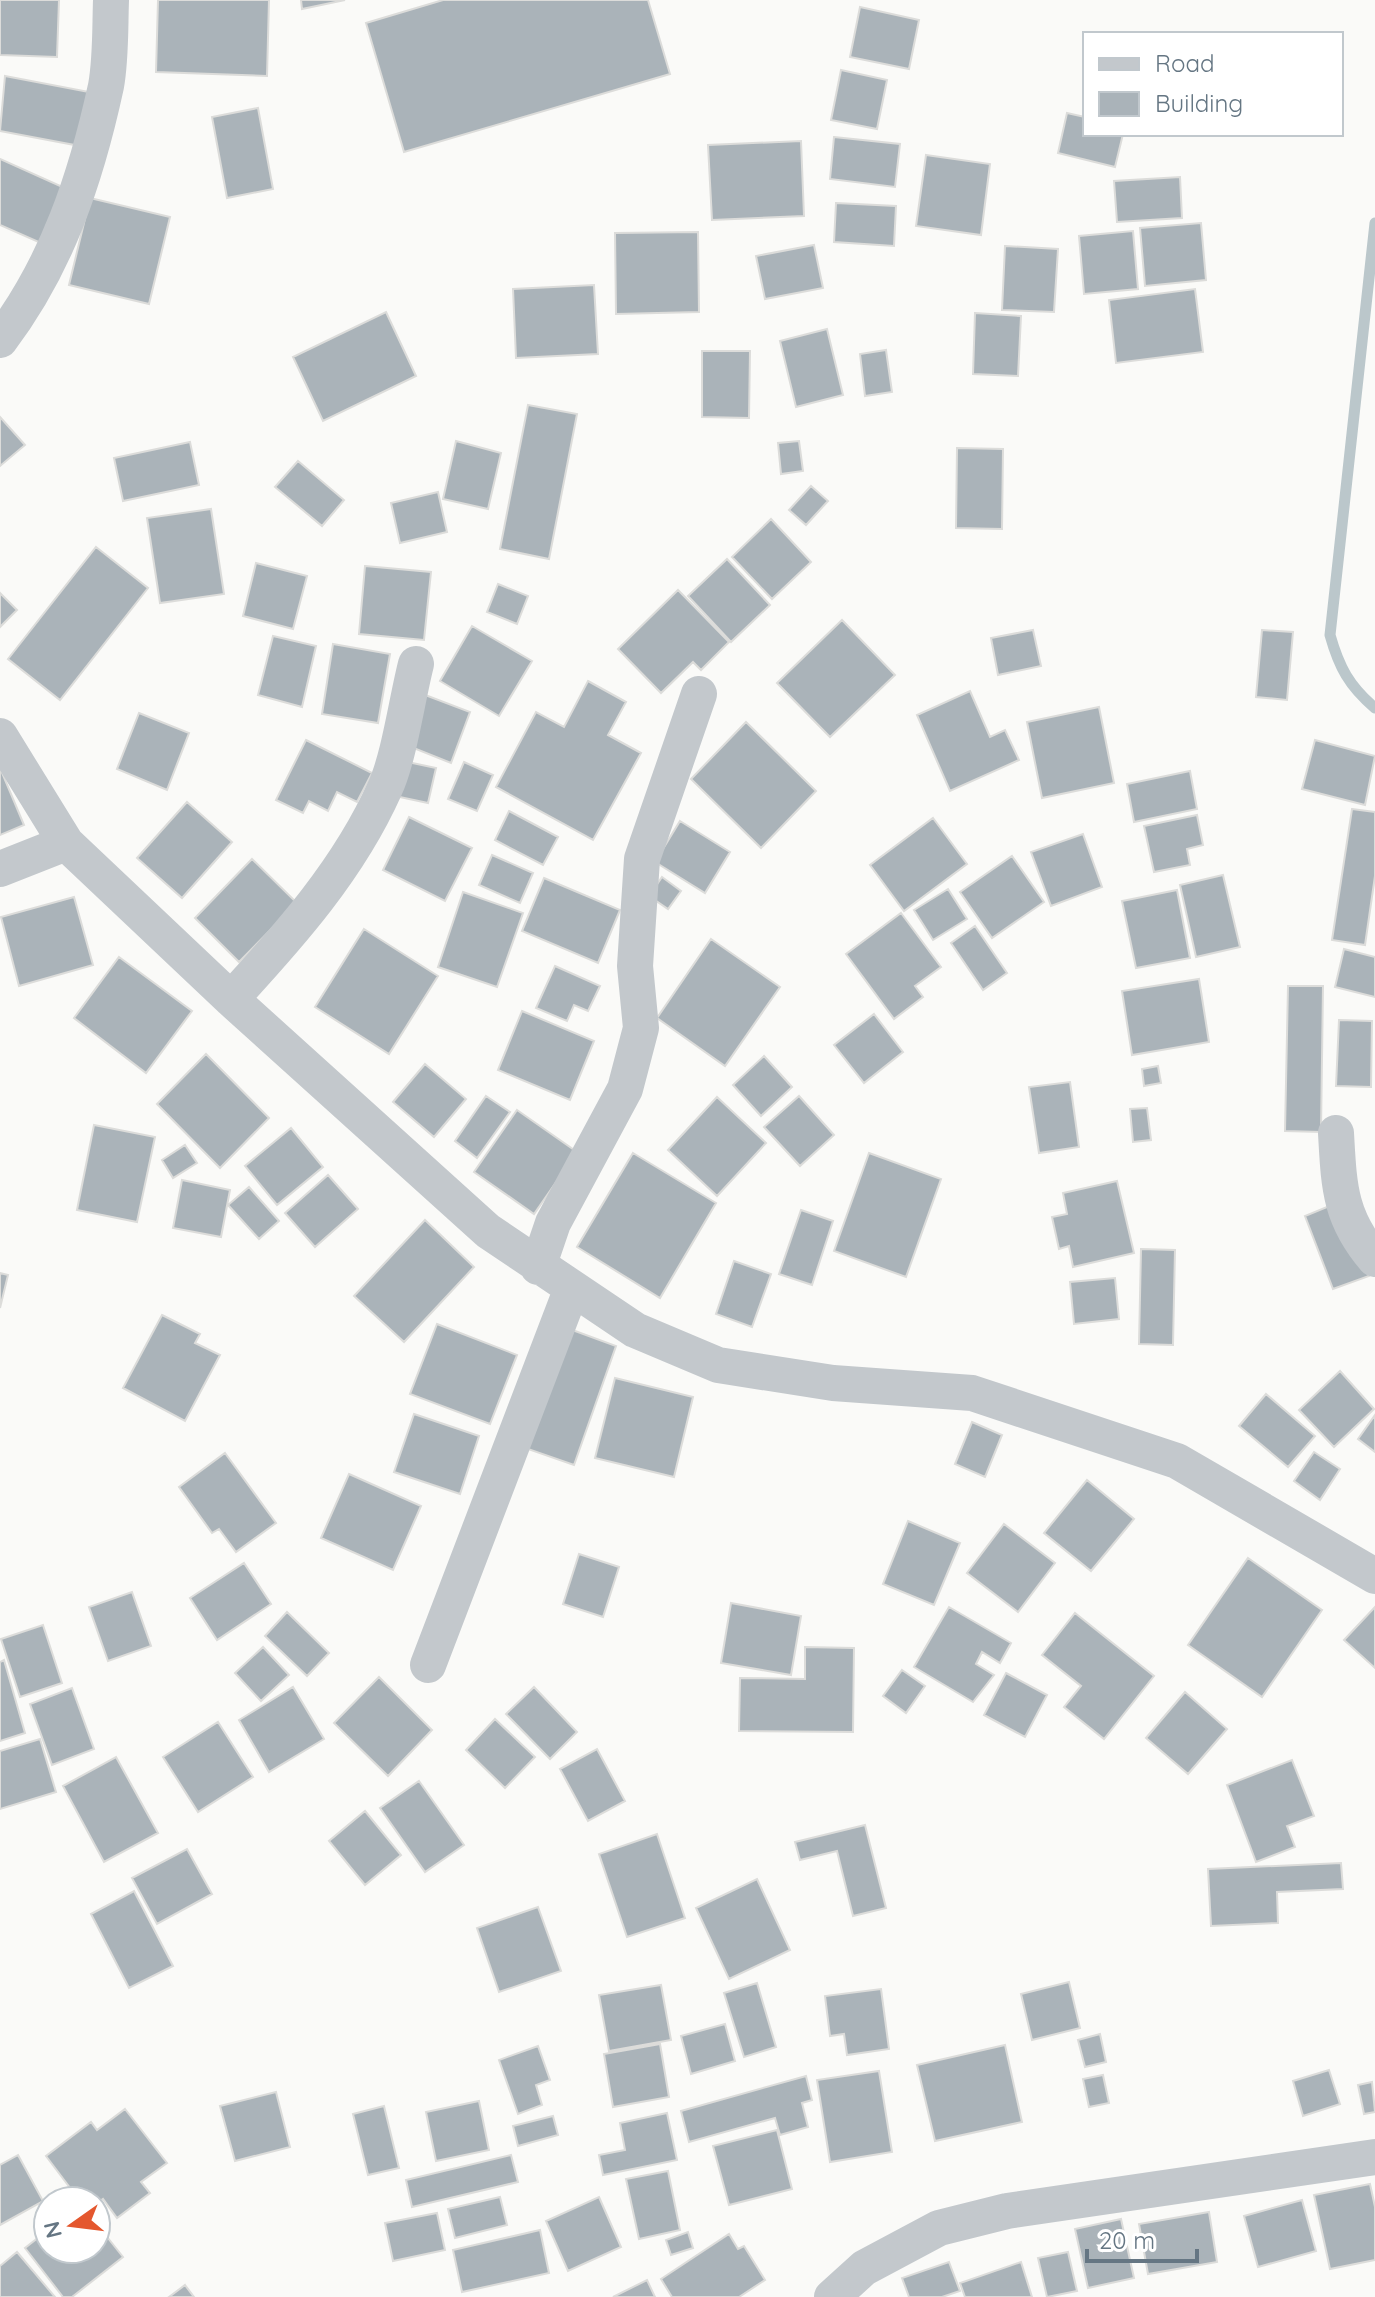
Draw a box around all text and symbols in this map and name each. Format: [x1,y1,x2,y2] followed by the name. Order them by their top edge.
[1083,32,1343,136] legend
[1155,48,1215,78] text: Road
[1155,88,1243,118] text: Building
[32,2185,112,2265] north arrow
[1087,2213,1197,2263] scale bar
[37,2219,68,2241] text: N
[1099,2225,1155,2255] text: 20 m

